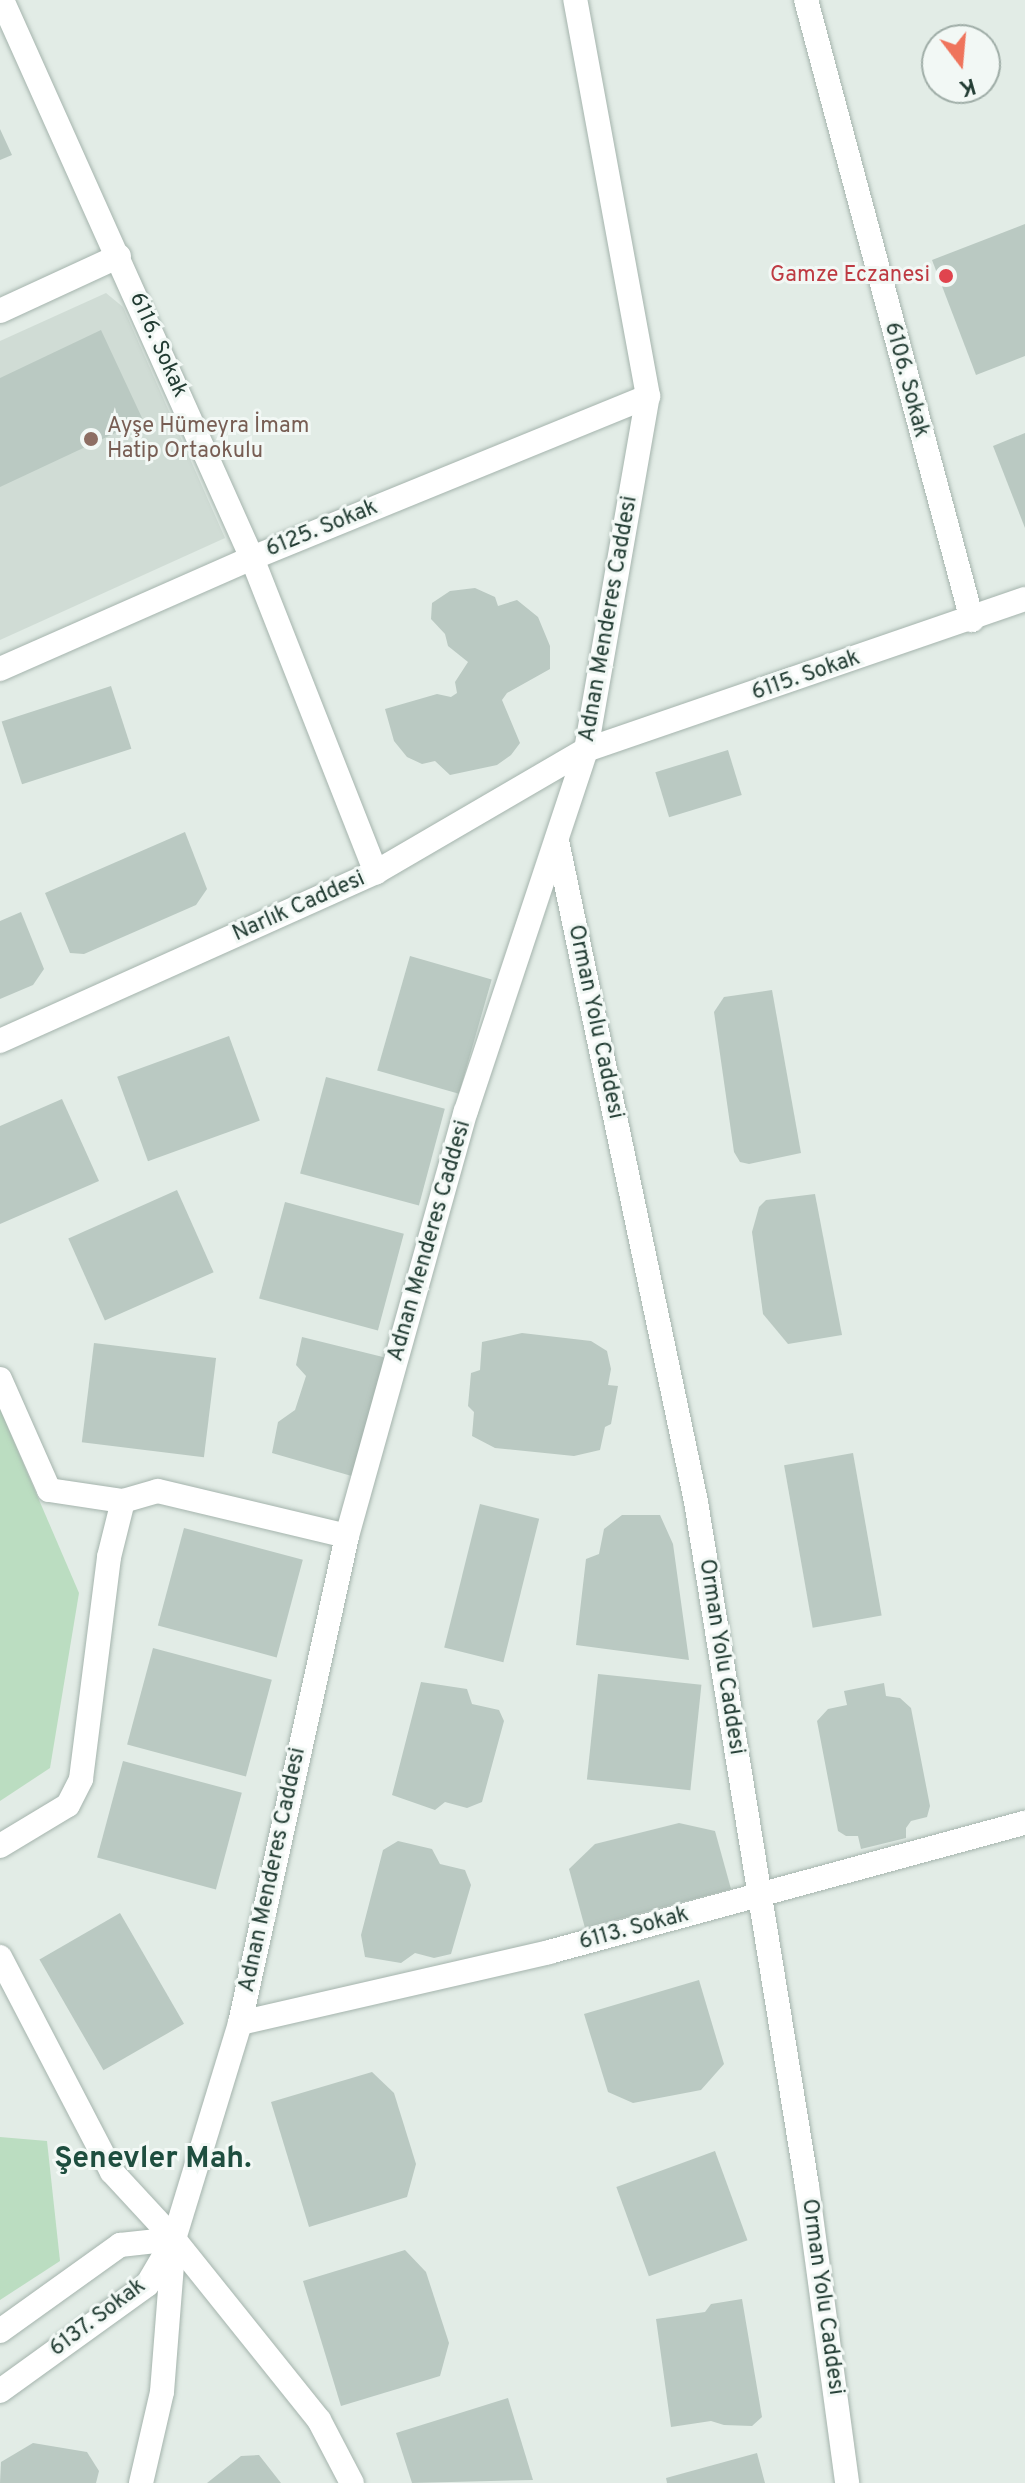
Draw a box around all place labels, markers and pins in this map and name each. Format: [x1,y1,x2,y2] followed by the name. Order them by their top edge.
[770,263,930,289] place label: Gamze Eczanesi
[937,267,955,285] marker: Gamze Eczanesi
[107,413,309,464] place label: Ayşe Hümeyra İmam Hatip Ortaokulu
[82,430,100,448] marker: Ayşe Hümeyra İmam Hatip Ortaokulu

